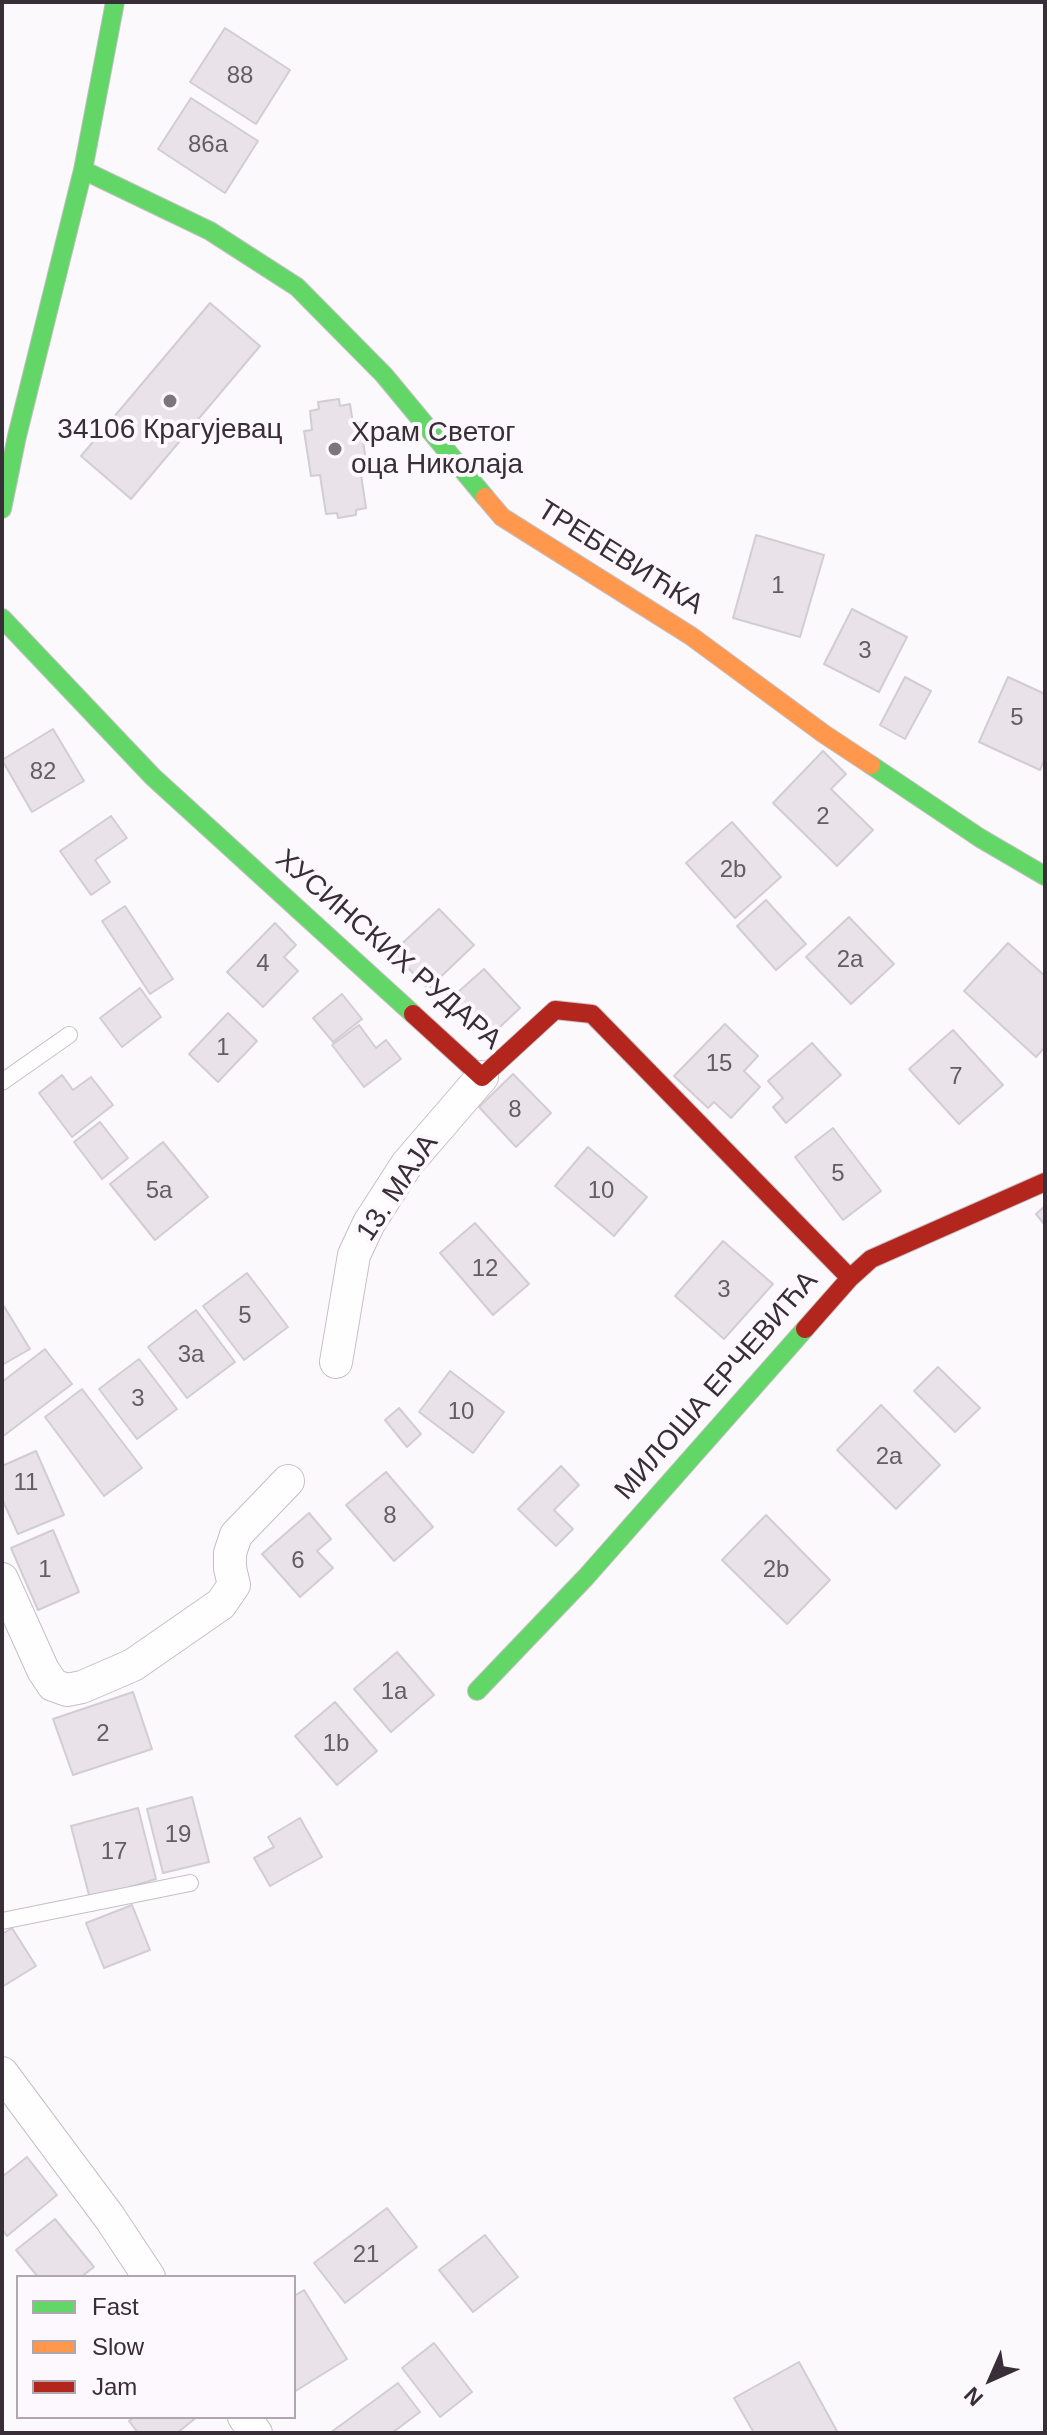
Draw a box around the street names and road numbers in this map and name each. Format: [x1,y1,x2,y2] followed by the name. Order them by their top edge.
[531,494,709,622] street label: ТРЕБЕВИЋКА
[268,843,508,1057] street label: ХУСИНСКИХ РУДАРА
[350,1128,446,1248] street label: 13. МАЈА
[609,1265,825,1507] street label: МИЛОША ЕРЧЕВИЋА

